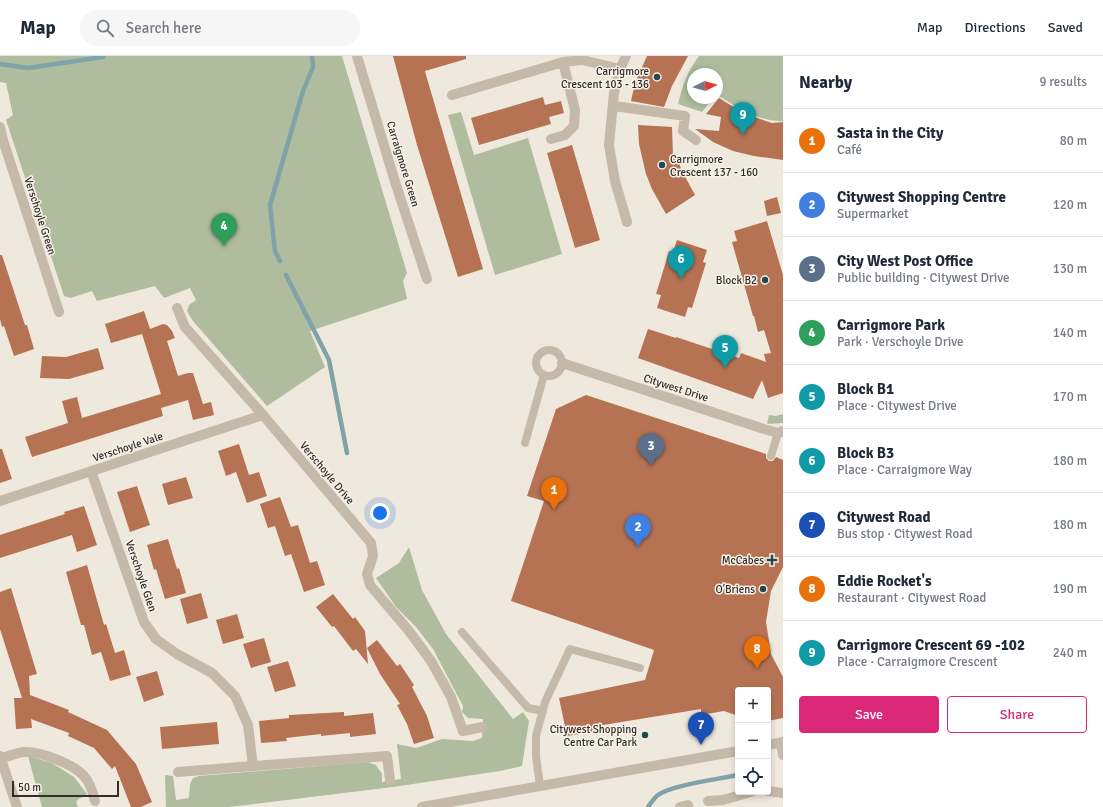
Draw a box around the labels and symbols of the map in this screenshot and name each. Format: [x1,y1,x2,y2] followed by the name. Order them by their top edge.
[561,65,649,91] place label: Carrigmore Crescent 103 - 136
[687,68,723,104] north arrow
[652,72,662,82] marker: Carrigmore Crescent 103 - 136
[730,102,756,135] pin: 9
[384,120,422,208] street label: Carraigmore Green
[670,153,758,179] place label: Carrigmore Crescent 137 - 160
[657,160,667,170] marker: Carrigmore Crescent 137 - 160
[21,175,59,257] street label: Verschoyle Green
[211,213,237,246] pin: 4
[668,246,694,279] pin: 6
[716,274,757,287] place label: Block B2
[760,275,770,285] marker: Block B2
[712,335,738,368] pin: 5
[642,371,710,405] street label: Citywest Drive
[91,430,165,464] street label: Verschoyle Vale
[638,433,664,466] pin: 3
[297,439,357,507] street label: Verschoyle Drive
[541,477,567,510] pin: 1
[370,503,390,523] your location
[625,514,651,547] pin: 2
[123,539,159,613] street label: Verschoyle Glen
[722,554,764,567] place label: McCabes
[767,555,777,565] marker: McCabes
[715,583,755,596] place label: O'Briens
[758,584,768,594] marker: O'Briens
[744,636,770,669] pin: 8
[688,712,714,745] pin: 7
[550,723,637,749] place label: Citywest Shopping Centre Car Park
[640,730,650,740] marker: Citywest Shopping Centre Car Park
[12,779,119,798] scale bar

